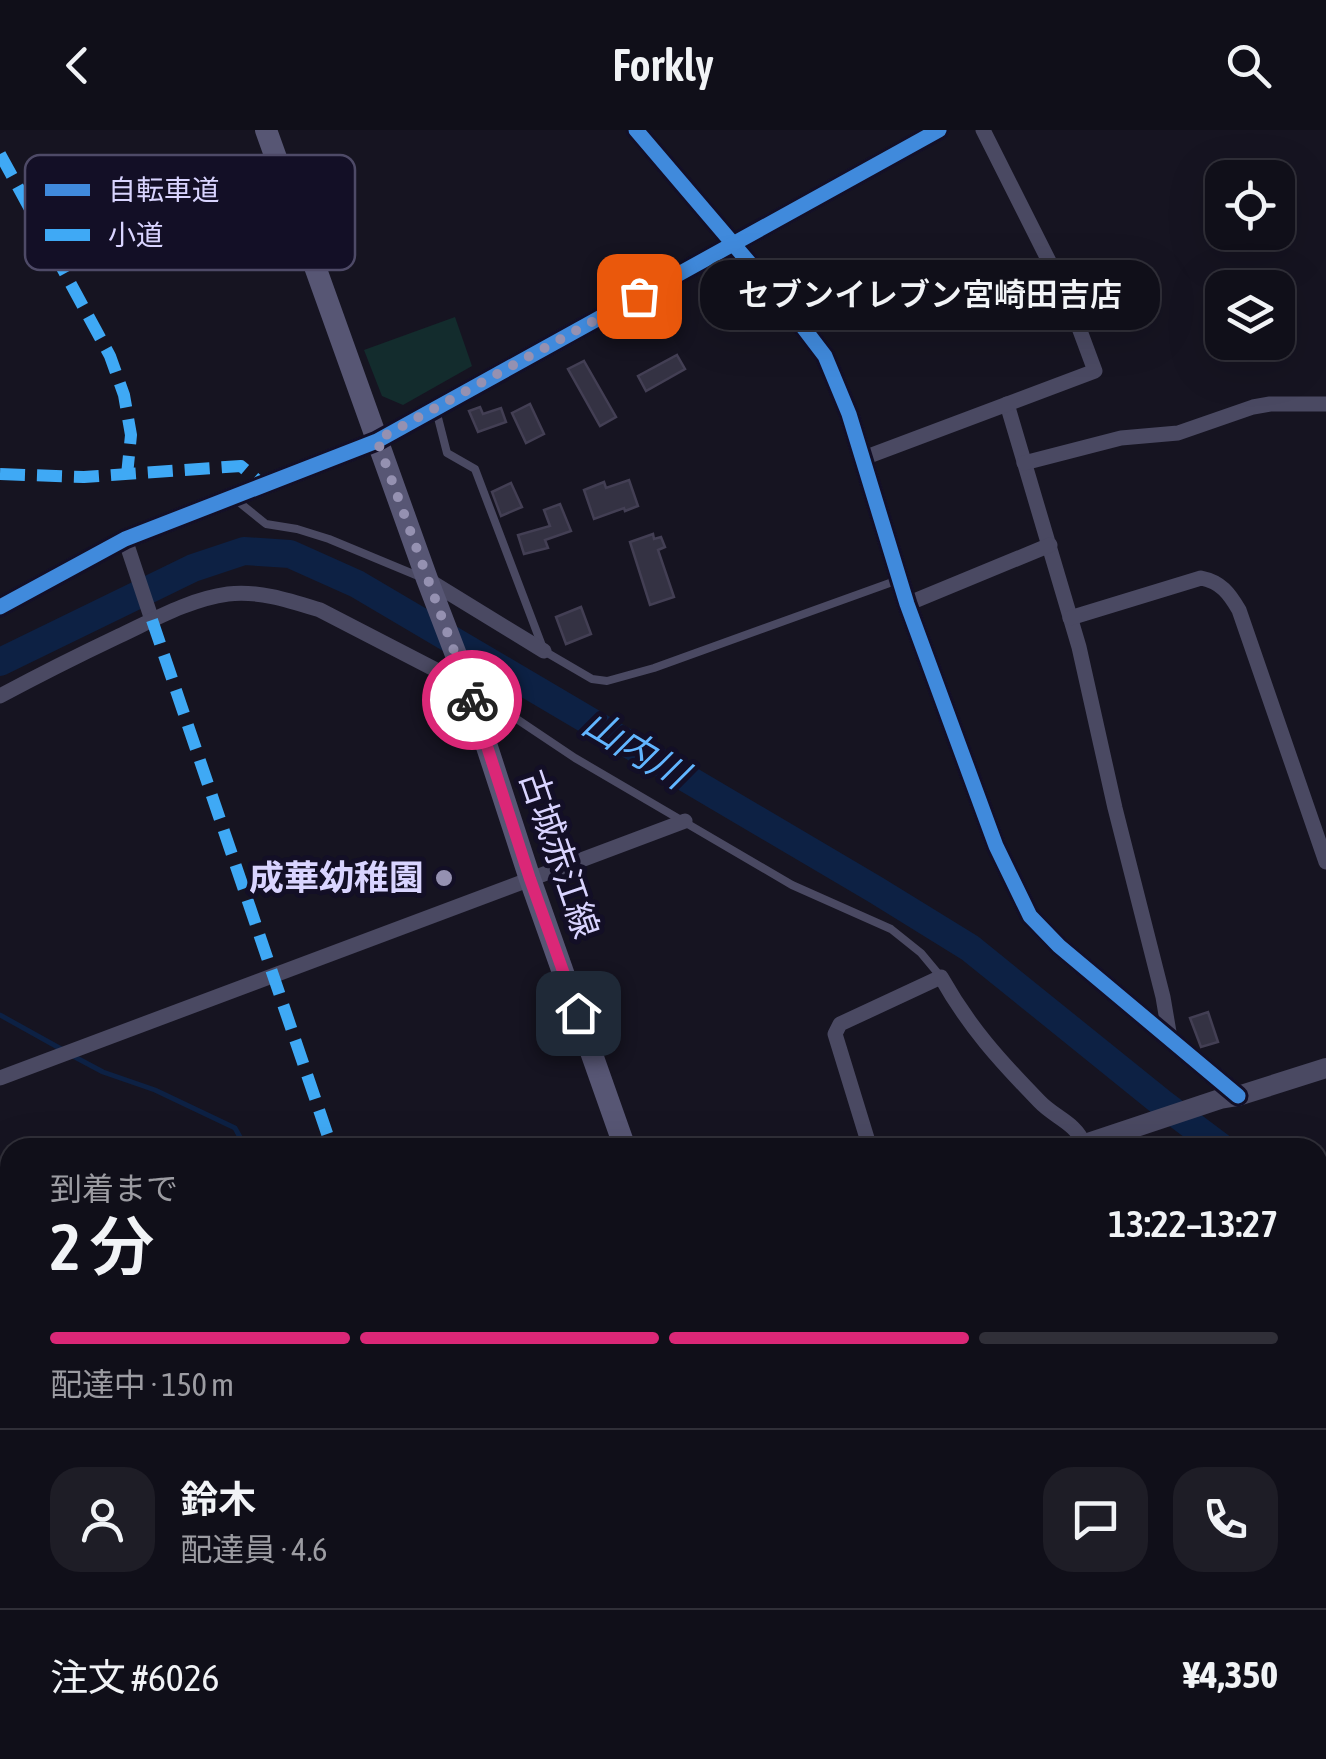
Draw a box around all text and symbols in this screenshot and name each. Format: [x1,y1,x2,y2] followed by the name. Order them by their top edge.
[50,38,105,93] icon: back
[1221,38,1276,93] icon: search
[612,39,714,91] text: Forkly
[25,155,355,270] legend
[1205,160,1295,360] map controls
[1205,160,1295,250] button: locate
[108,174,220,206] text: 自転車道
[108,219,164,251] text: 小道
[597,254,682,339] pin
[699,261,1159,331] callout: セブンイレブン宮崎田吉店
[612,269,667,324] icon: bag
[1205,270,1295,360] button: layers
[738,276,1122,313] text: セブンイレブン宮崎田吉店
[422,650,522,750] courier
[445,673,500,728] icon: bike
[575,701,699,798] water label: 山内川
[513,764,607,943] street label: 古城赤江線
[249,857,424,897] place label: 成華幼稚園
[433,867,455,889] marker: 成華幼稚園
[536,971,621,1056] pin
[551,986,606,1041] icon: home
[50,1170,178,1207] text: 到着まで
[1108,1202,1278,1245] text: 13:22–13:27
[50,1209,154,1284] text: 2 分
[50,1366,234,1403] text: 配達中 · 150 m
[50,1467,155,1572] button: person
[1043,1467,1148,1572] button: chat
[1173,1467,1278,1572] button: phone
[180,1478,256,1521] text: 鈴木
[180,1531,327,1568] text: 配達員 · 4.6
[1183,1653,1278,1696] text: ¥4,350
[50,1656,219,1699] text: 注文 #6026

